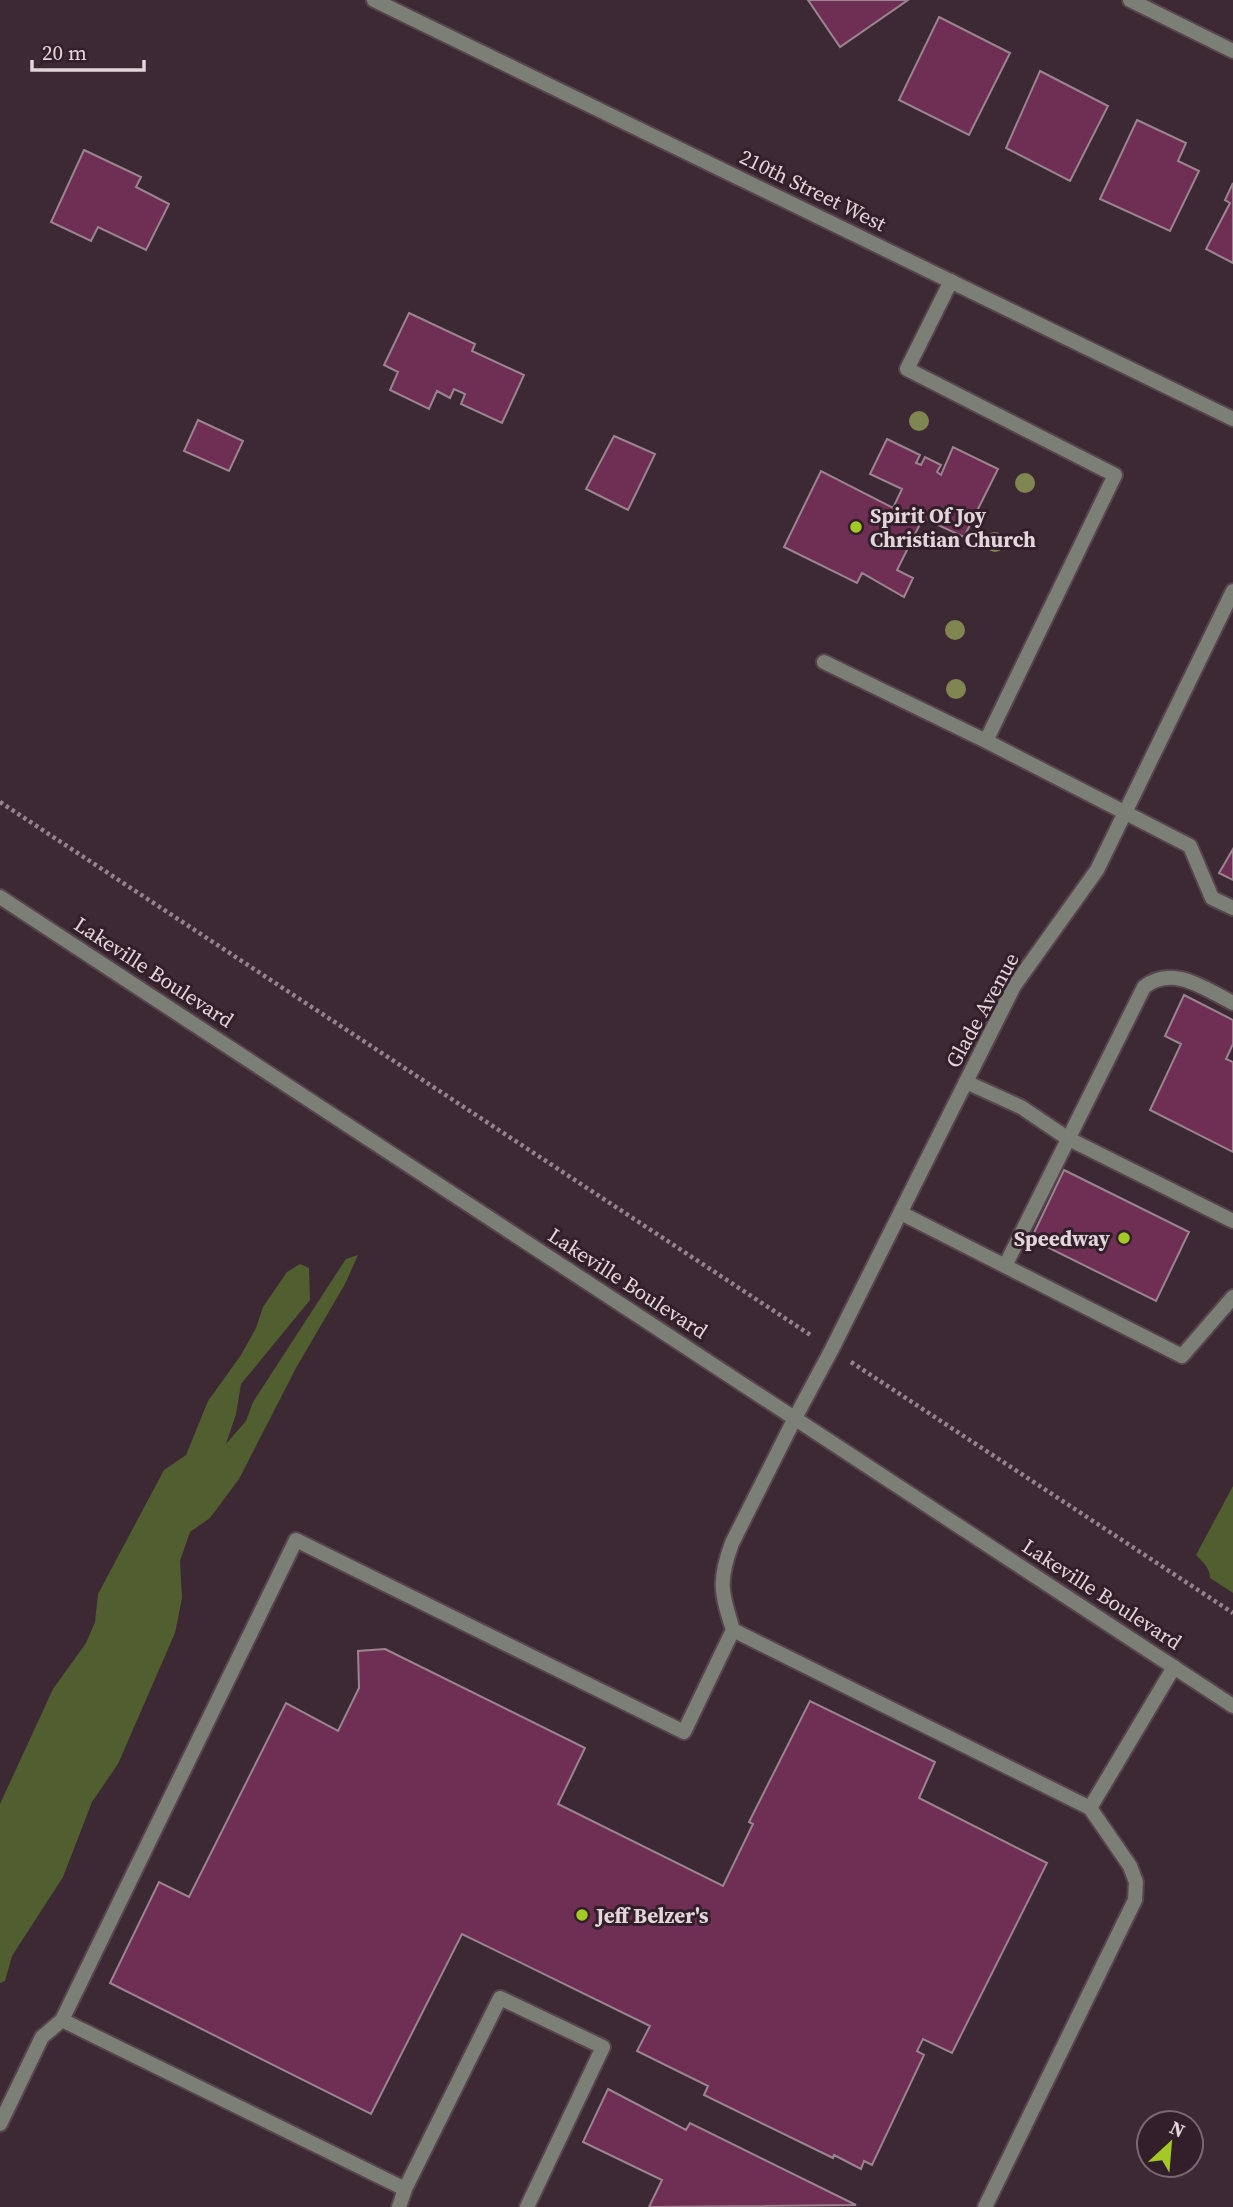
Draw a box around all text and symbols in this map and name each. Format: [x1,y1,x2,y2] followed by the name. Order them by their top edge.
[32,28,144,72] scale bar
[42,38,87,67] text: 20 m
[735,142,891,238] street label: 210th Street West
[870,501,1036,554] place label: Spirit Of Joy Christian Church
[848,519,864,535] marker: Spirit Of Joy Christian Church
[69,910,239,1035] street label: Lakeville Boulevard
[938,947,1026,1073] street label: Glade Avenue
[543,1221,713,1346] street label: Lakeville Boulevard
[1014,1224,1111,1253] place label: Speedway
[1116,1230,1132,1246] marker: Speedway
[1017,1532,1187,1657] street label: Lakeville Boulevard
[594,1901,709,1930] place label: Jeff Belzer's
[574,1907,590,1923] marker: Jeff Belzer's
[1135,2109,1205,2179] north arrow
[1166,2114,1190,2144] text: N

